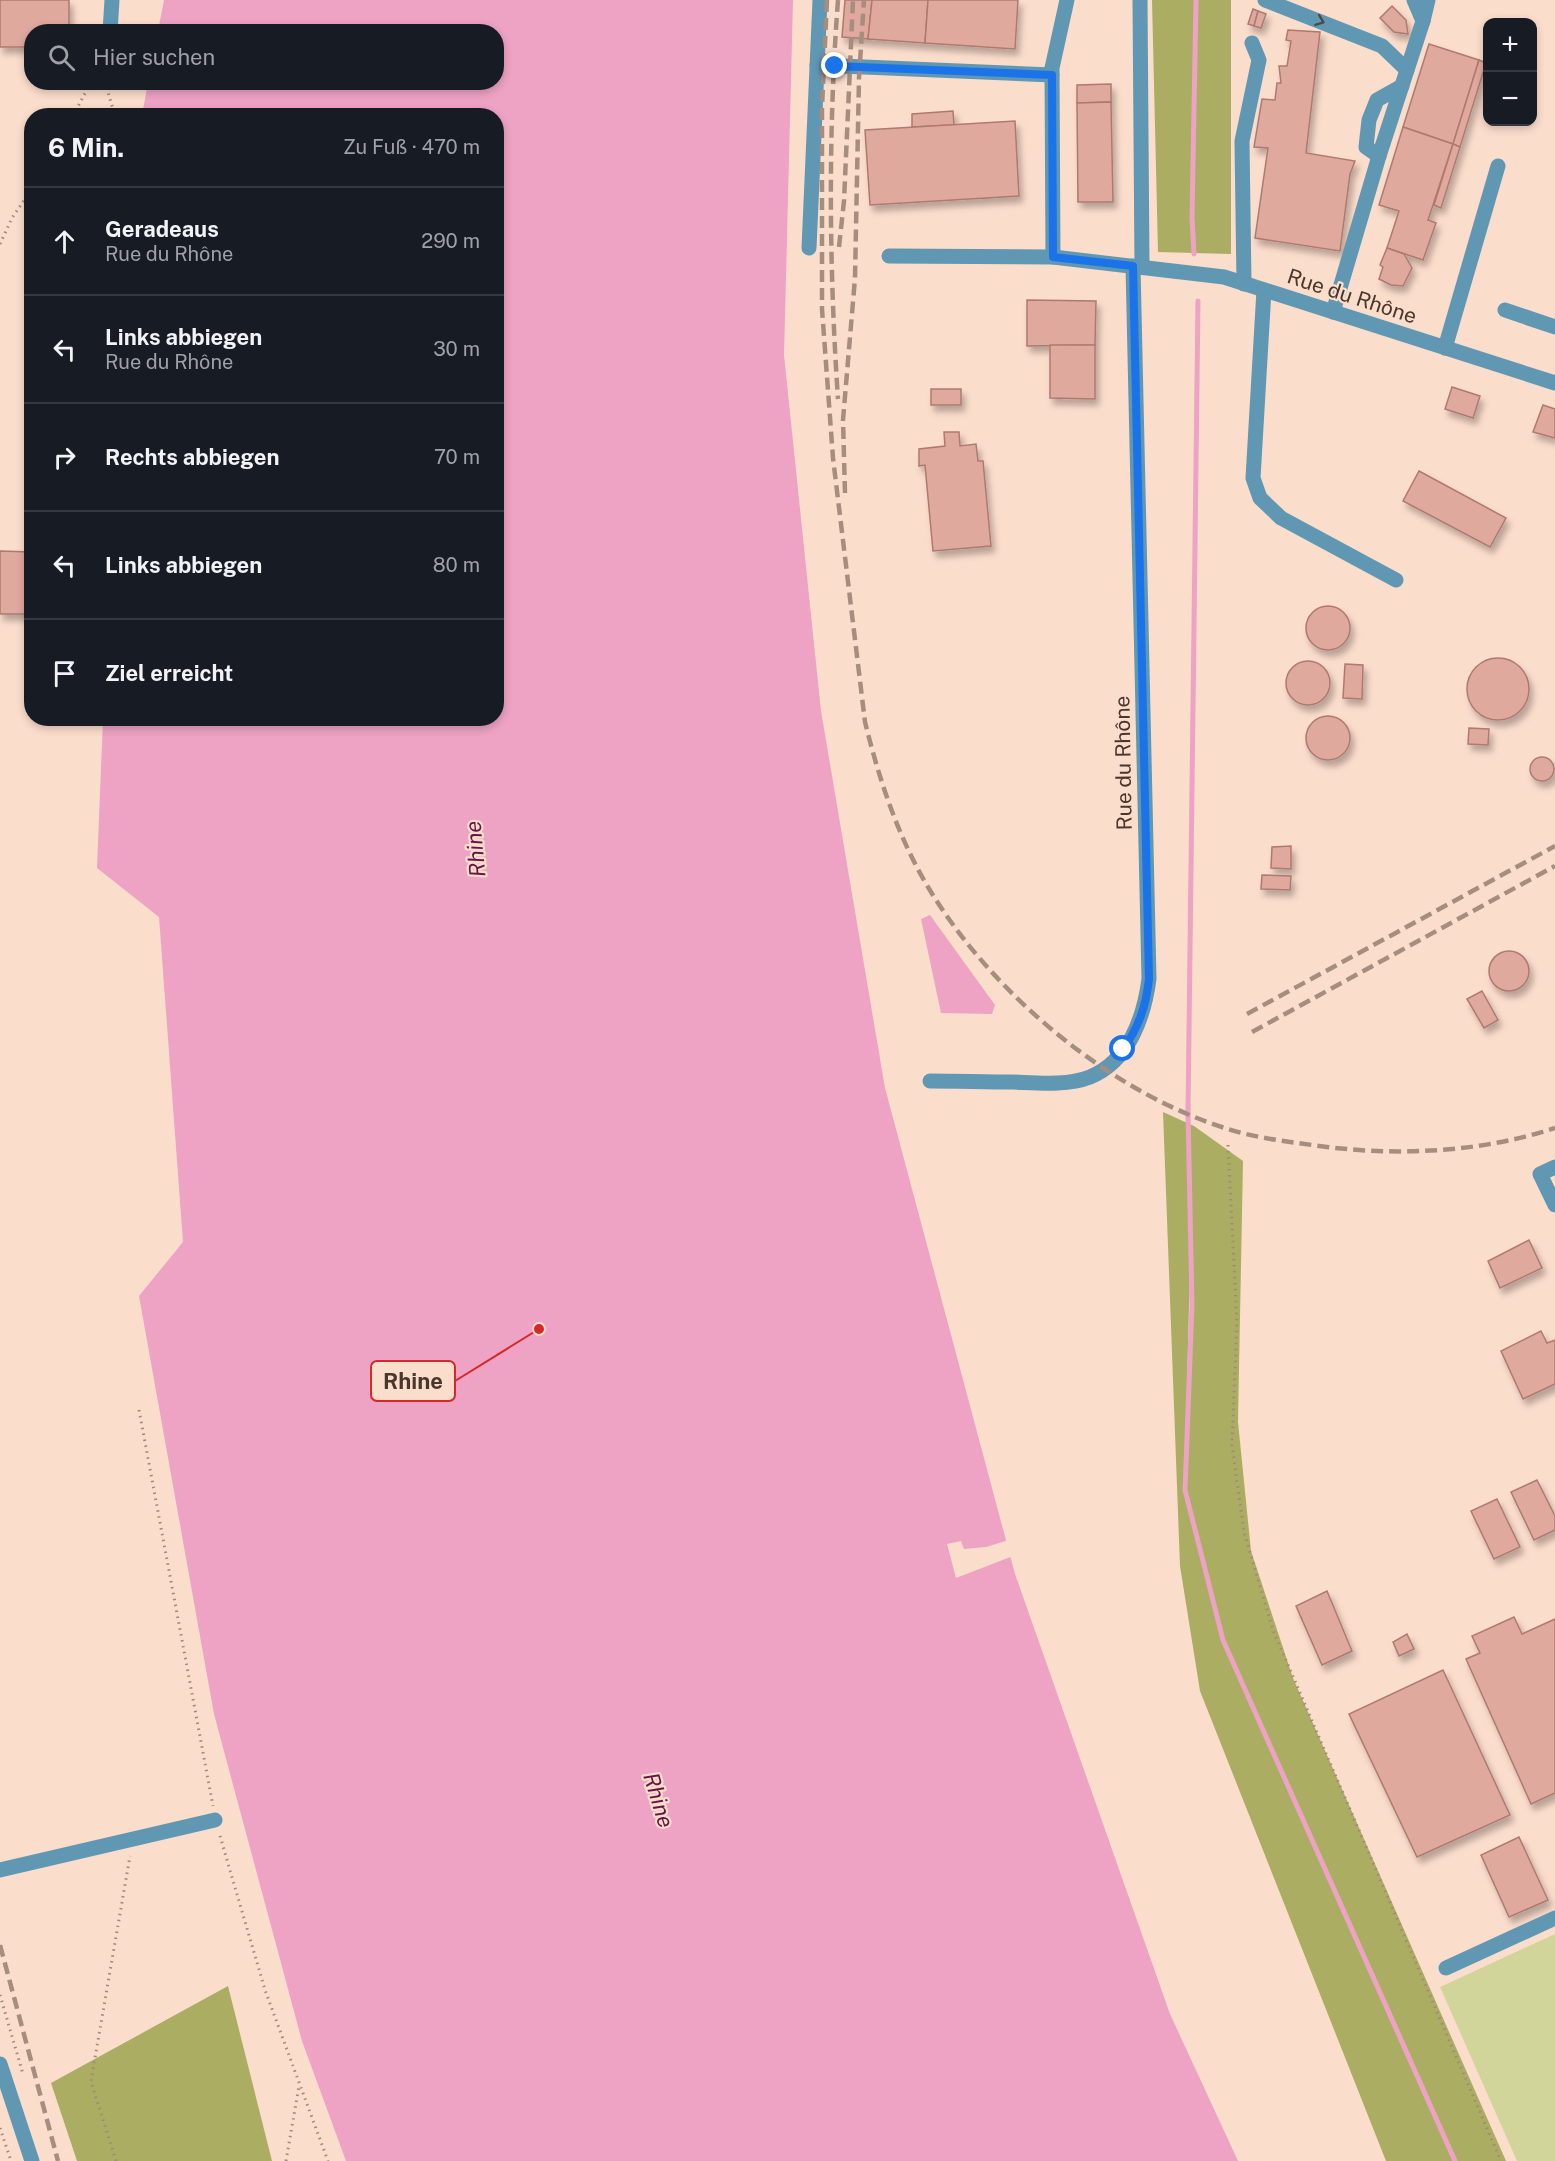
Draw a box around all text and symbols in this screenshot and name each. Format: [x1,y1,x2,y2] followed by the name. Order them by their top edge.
[1314,14,1325,27] one-way arrow
[1483,18,1537,126] map controls
[1483,18,1537,72] button: +
[24,24,504,90] search box
[45,41,78,74] icon: search
[93,44,215,70] text: Hier suchen
[821,52,847,78] route end
[1483,72,1537,126] button: −
[48,132,124,163] text: 6 Min.
[343,135,480,159] text: Zu Fuß · 470 m
[105,216,219,242] text: Geradeaus
[48,225,81,258] icon: ahead
[421,229,480,253] text: 290 m
[105,242,233,266] text: Rue du Rhône
[1284,263,1420,329] street label: Rue du Rhône
[105,324,262,350] text: Links abbiegen
[48,333,81,366] icon: left
[433,337,480,361] text: 30 m
[105,350,233,374] text: Rue du Rhône
[48,441,81,474] icon: right
[105,444,280,470] text: Rechts abbiegen
[434,445,480,469] text: 70 m
[48,549,81,582] icon: left
[105,552,262,578] text: Links abbiegen
[433,553,480,577] text: 80 m
[48,657,81,690] icon: arrive
[105,660,233,686] text: Ziel erreicht
[1109,695,1137,831] street label: Rue du Rhône
[460,820,490,878] water label: Rhine
[1109,1035,1135,1061] route start
[371,1361,455,1401] callout: Rhine
[383,1368,443,1394] text: Rhine
[638,1769,680,1831] water label: Rhine

